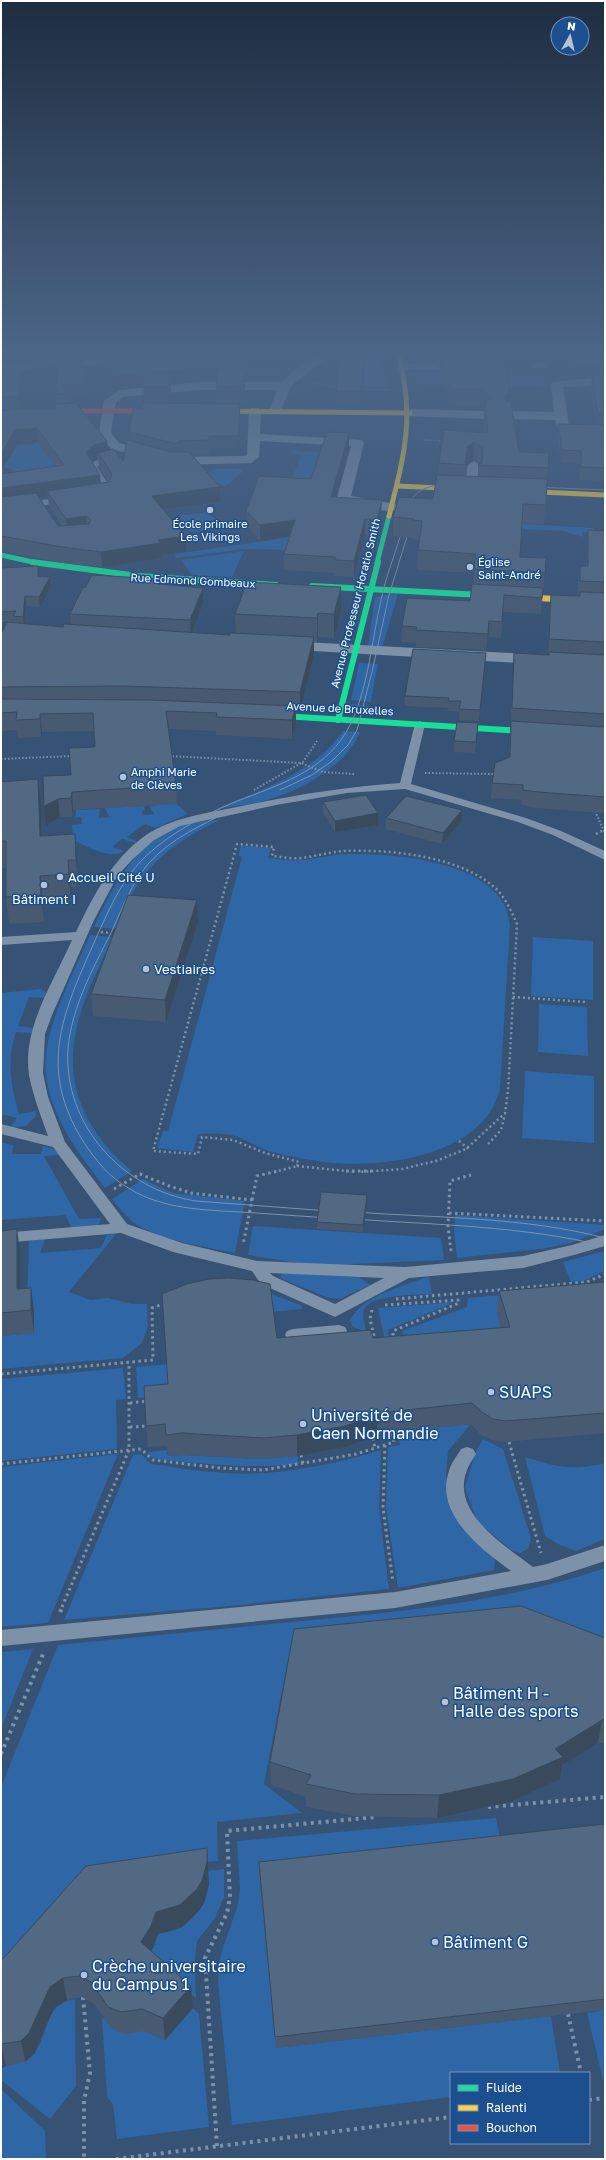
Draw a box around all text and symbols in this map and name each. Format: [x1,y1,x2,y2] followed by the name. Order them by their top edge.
[550,16,590,56] north arrow
[566,19,577,33] text: N
[205,505,215,515] marker: École primaire Les Vikings
[172,517,248,543] place label: École primaire Les Vikings
[328,517,382,689] street label: Avenue Professeur Horatio Smith
[478,555,541,581] place label: Église Saint-André
[465,562,475,572] marker: Église Saint-André
[130,570,256,590] street label: Rue Edmond Gombeaux
[286,699,394,717] street label: Avenue de Bruxelles
[131,765,197,791] place label: Amphi Marie de Clèves
[118,772,128,782] marker: Amphi Marie de Clèves
[68,869,155,885] place label: Accueil Cité U
[55,872,65,882] marker: Accueil Cité U
[39,880,49,890] marker: Bâtiment I
[12,891,76,907] place label: Bâtiment I
[154,961,215,977] place label: Vestiaires
[141,964,151,974] marker: Vestiaires
[499,1382,552,1402] place label: SUAPS
[486,1387,496,1397] marker: SUAPS
[311,1405,439,1443] place label: Université de Caen Normandie
[298,1419,308,1429] marker: Université de Caen Normandie
[453,1683,579,1721] place label: Bâtiment H - Halle des sports
[440,1697,450,1707] marker: Bâtiment H - Halle des sports
[443,1932,528,1952] place label: Bâtiment G
[430,1937,440,1947] marker: Bâtiment G
[92,1956,246,1994] place label: Crèche universitaire du Campus 1
[79,1970,89,1980] marker: Crèche universitaire du Campus 1
[450,2072,590,2144] legend
[486,2080,522,2095] text: Fluide
[486,2100,527,2115] text: Ralenti
[486,2120,537,2135] text: Bouchon

